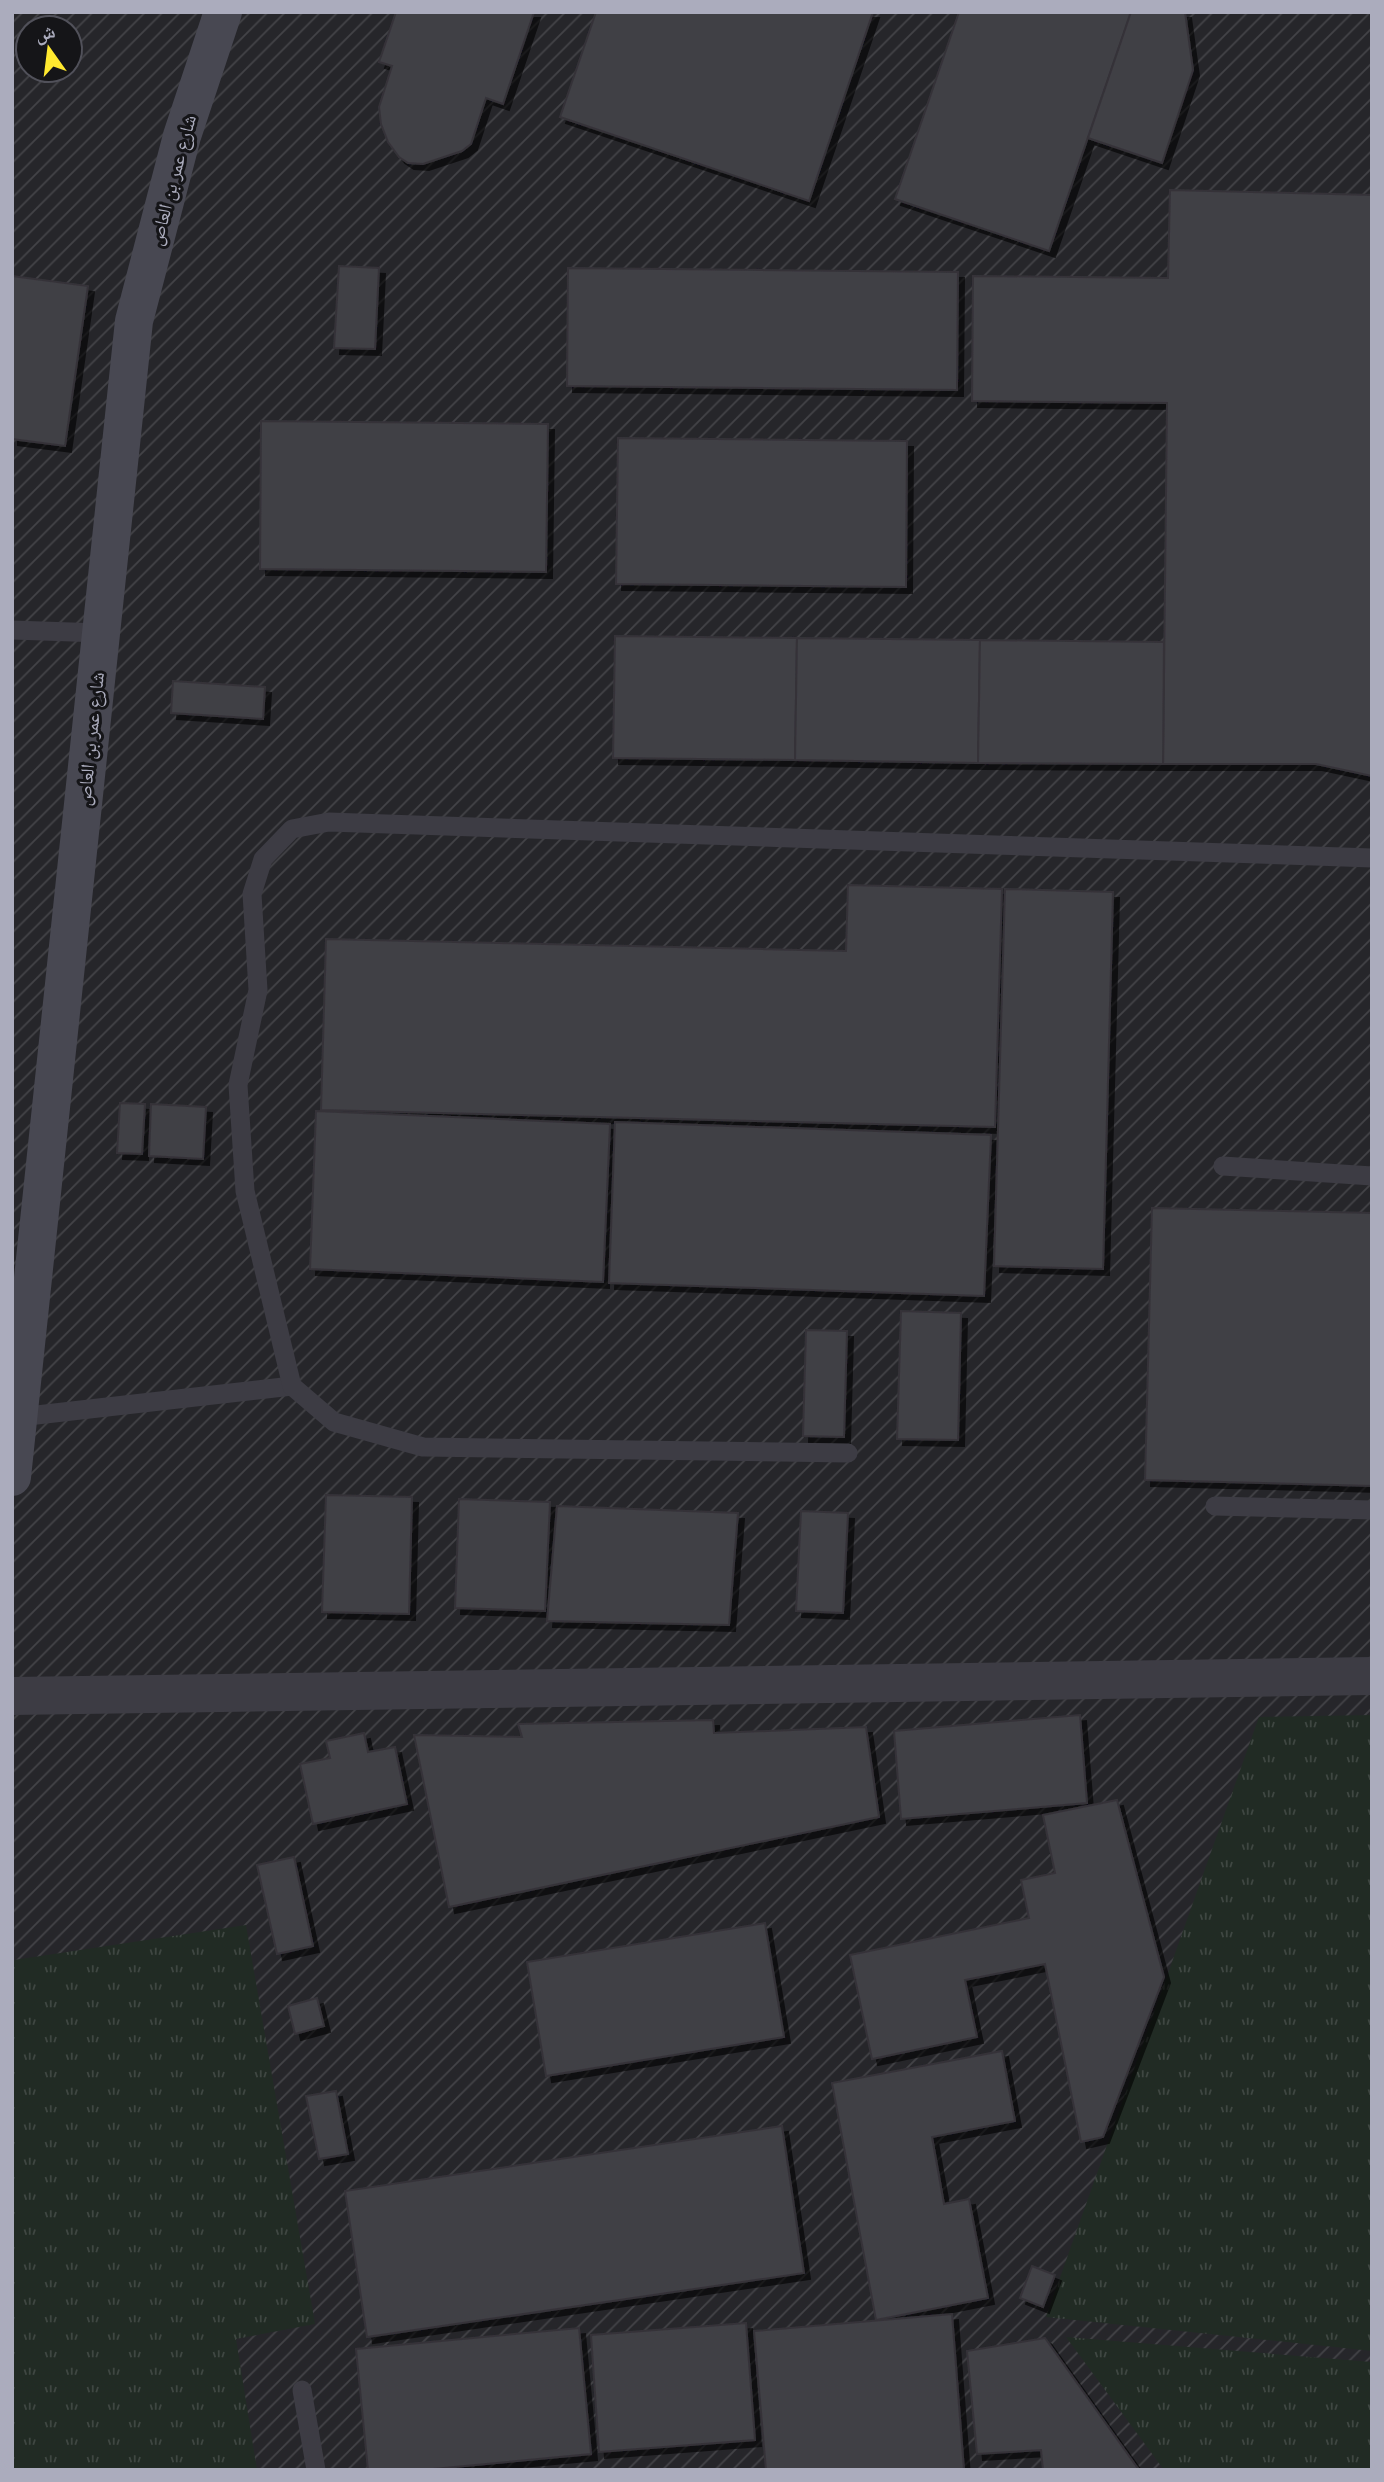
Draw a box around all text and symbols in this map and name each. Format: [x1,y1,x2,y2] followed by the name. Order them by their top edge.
[14,14,84,84] north arrow
[32,17,58,48] text: ش
[142,112,202,248] street label: شارع عمر بن العاص
[70,671,110,807] street label: شارع عمر بن العاص

